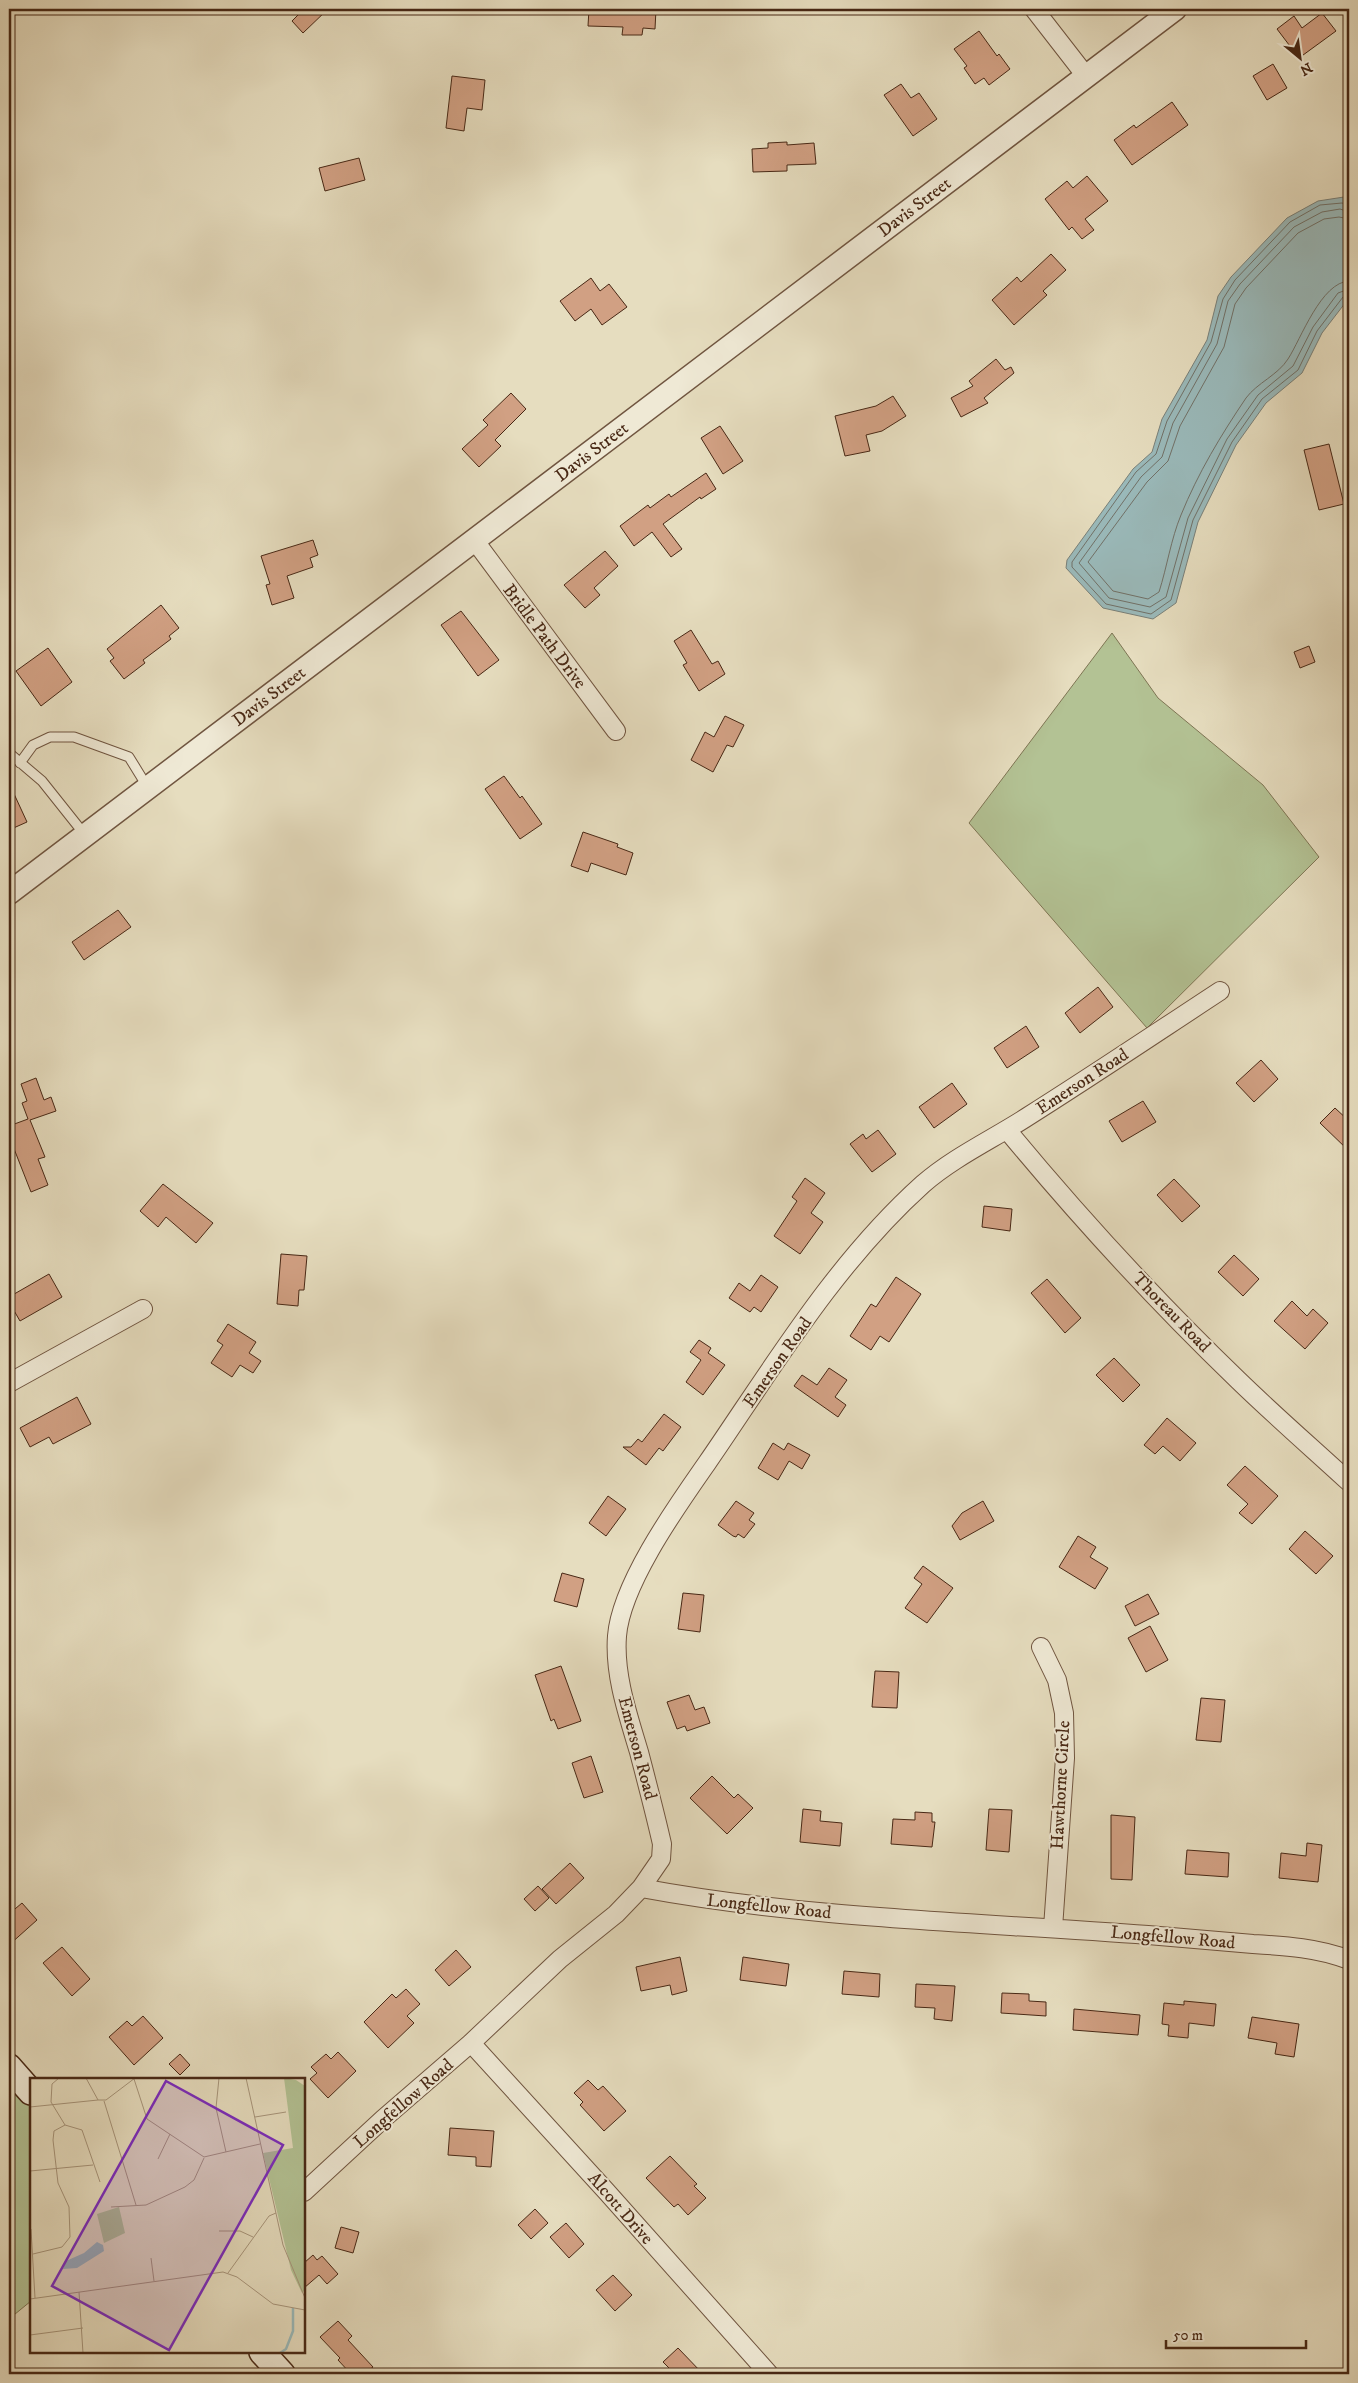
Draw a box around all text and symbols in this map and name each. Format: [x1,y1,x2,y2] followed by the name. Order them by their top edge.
[1276,32,1326,82] north arrow
[1296,58,1315,79] text: N
[874,173,956,242] street label: Davis Street
[551,417,633,487] street label: Davis Street
[498,580,591,693] street label: Bridle Path Drive
[228,662,311,732] street label: Davis Street
[1032,1044,1133,1120] street label: Emerson Road
[1127,1268,1215,1358] street label: Thoreau Road
[739,1313,817,1412] street label: Emerson Road
[613,1694,661,1802] street label: Emerson Road
[1047,1720,1075,1850] street label: Hawthorne Circle
[706,1890,832,1924] street label: Longfellow Road
[1110,1922,1236,1954] street label: Longfellow Road
[349,2054,458,2153] street label: Longfellow Road
[30,2078,305,2353] inset map
[583,2168,658,2249] street label: Alcott Drive
[1166,2318,1306,2350] scale bar
[1173,2326,1203,2345] text: 50 m

